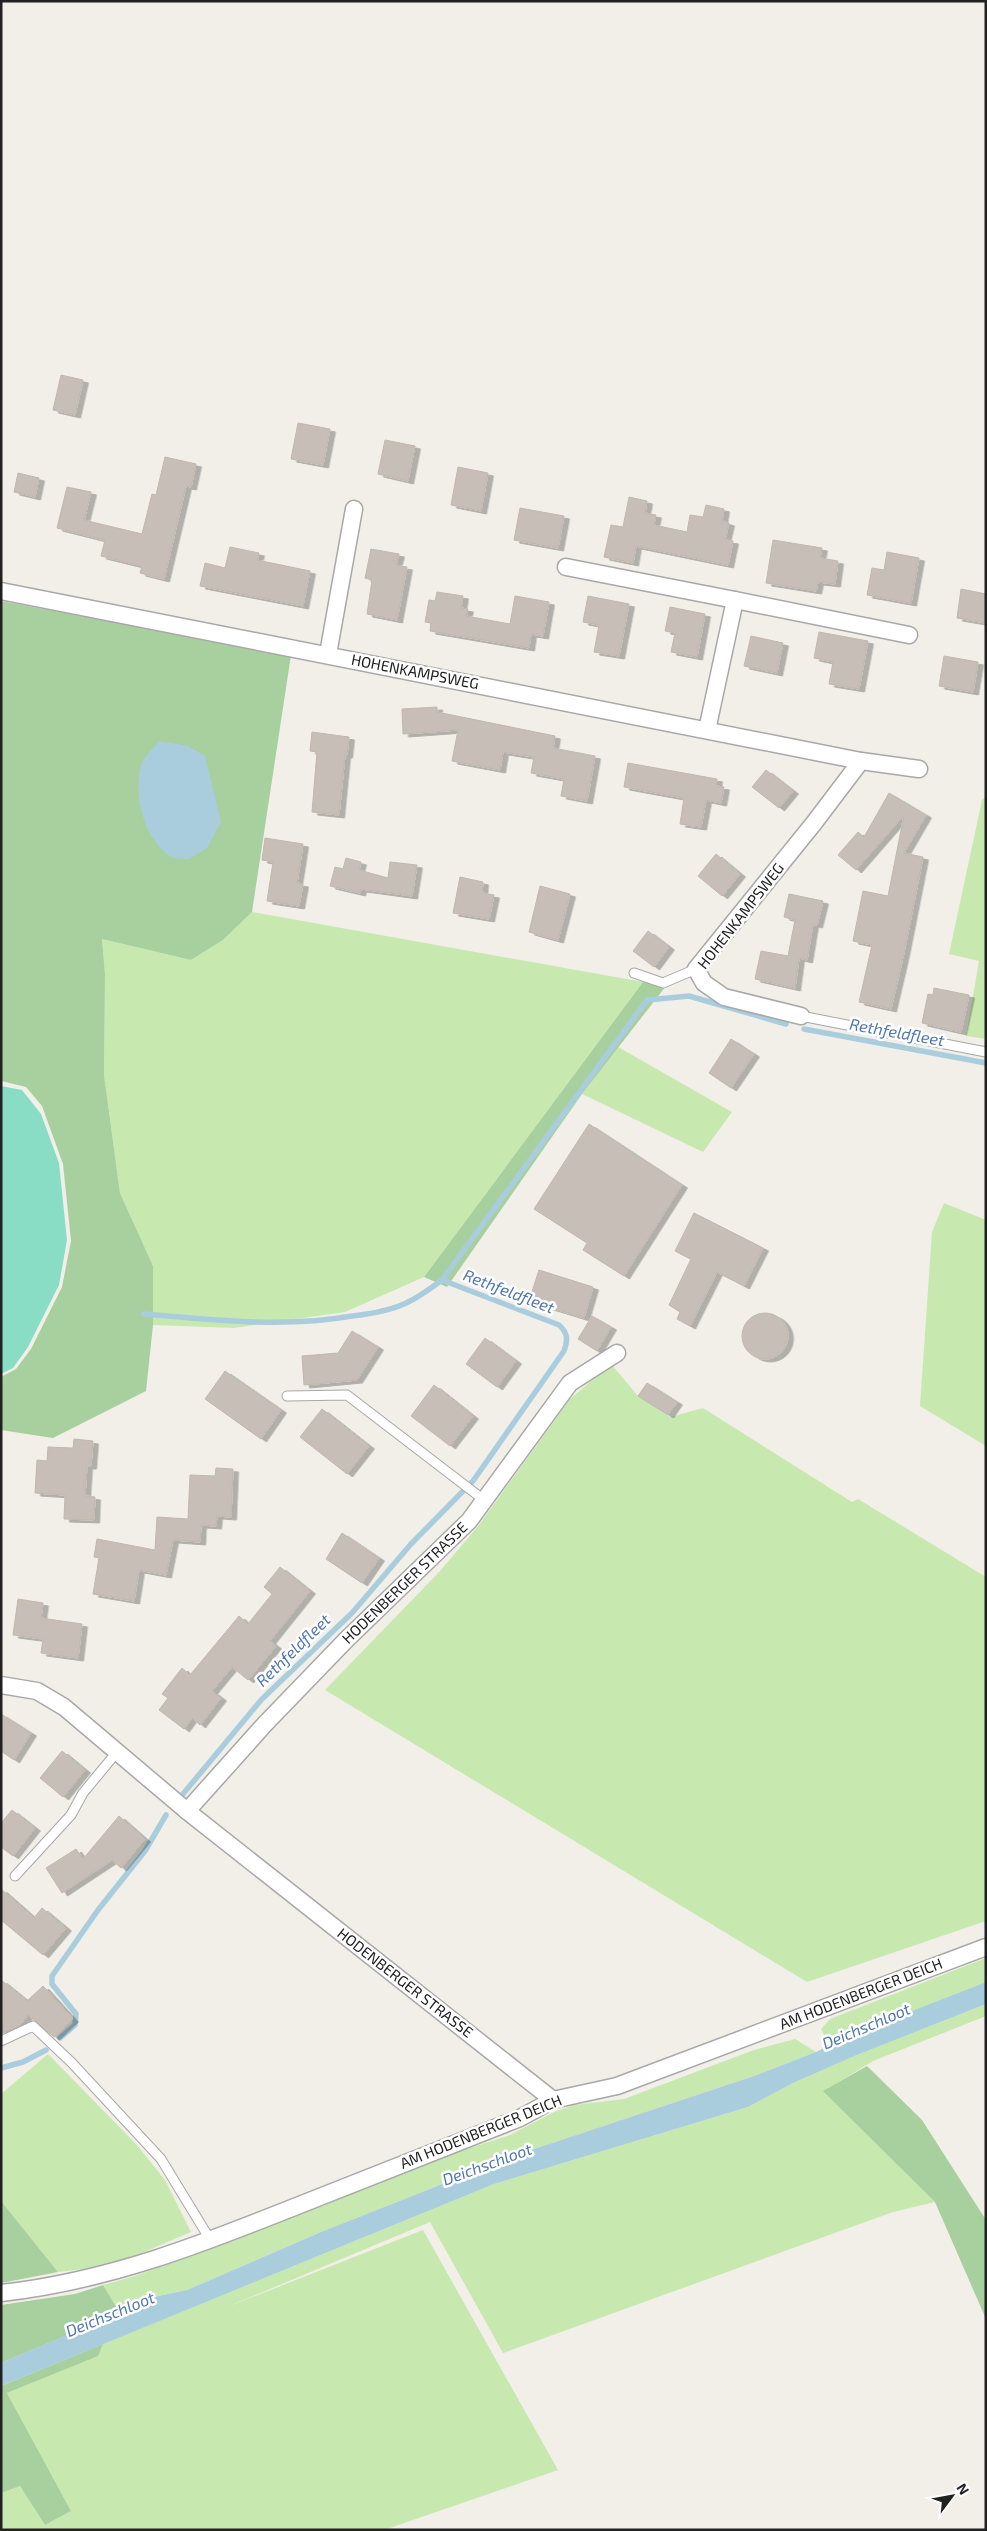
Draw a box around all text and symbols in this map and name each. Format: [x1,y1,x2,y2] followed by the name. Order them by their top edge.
[350,650,481,692] street label: HOHENKAMPSWEG
[693,859,787,972] street label: HOHENKAMPSWEG
[848,1014,947,1049] water label: Rethfeldfleet
[461,1264,558,1317] water label: Rethfeldfleet
[338,1518,471,1647] street label: HODENBERGER STRASSE
[252,1609,334,1690] water label: Rethfeldfleet
[334,1924,477,2041] street label: HODENBERGER STRASSE
[777,1954,945,2032] street label: AM HODENBERGER DEICH
[819,1998,914,2053] water label: Deichschloot
[397,2090,564,2172] street label: AM HODENBERGER DEICH
[439,2138,535,2189] water label: Deichschloot
[63,2287,158,2340] water label: Deichschloot
[927,2471,977,2521] north arrow
[954,2480,973,2498] text: N

